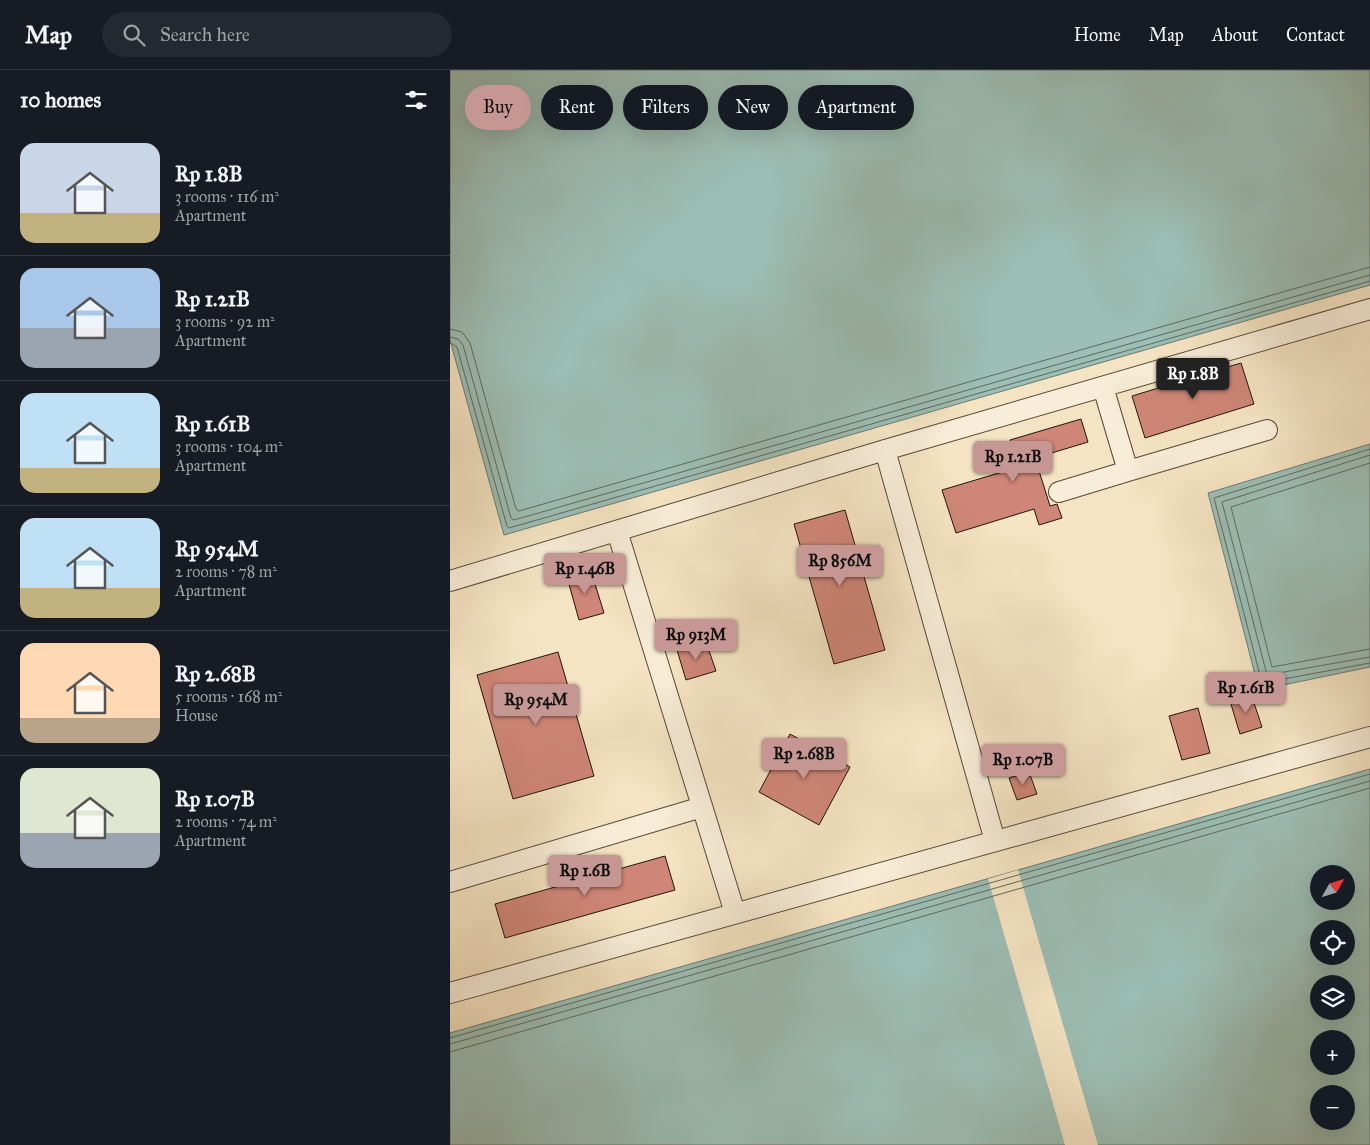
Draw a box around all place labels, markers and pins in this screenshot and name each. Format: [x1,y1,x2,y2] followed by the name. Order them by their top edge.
[1147,358,1239,400] pin: Rp 1.8B
[961,440,1065,483] pin: Rp 1.21B
[794,544,886,587] pin: Rp 856M
[533,552,637,595] pin: Rp 1.46B
[650,618,742,661] pin: Rp 913M
[1194,672,1298,714] pin: Rp 1.61B
[490,684,582,726] pin: Rp 954M
[752,738,856,780] pin: Rp 2.68B
[971,744,1075,786] pin: Rp 1.07B
[539,854,631,897] pin: Rp 1.6B

